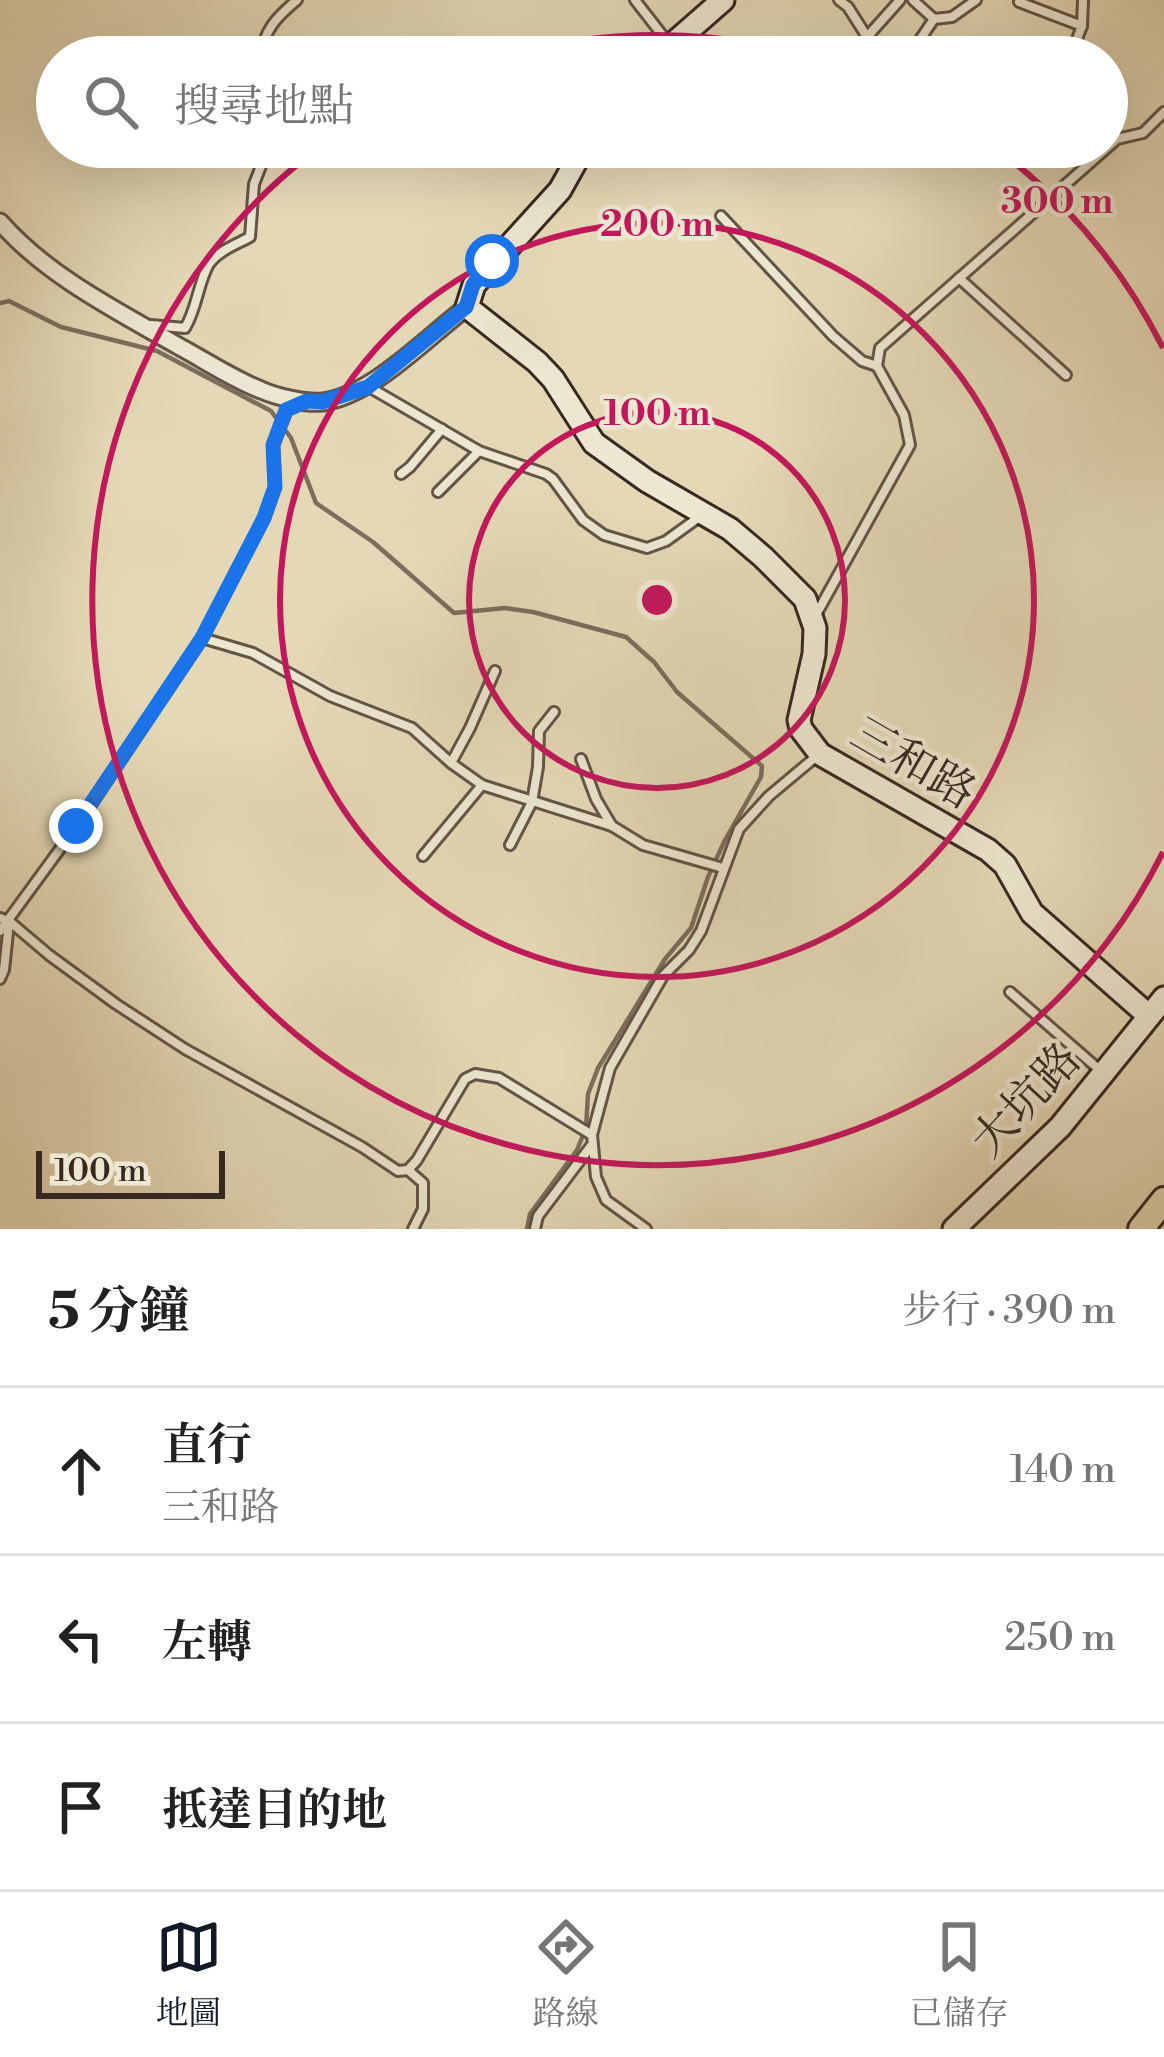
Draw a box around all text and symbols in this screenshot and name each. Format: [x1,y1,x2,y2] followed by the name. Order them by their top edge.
[36,36,1128,168] search box
[78,69,144,135] icon: search
[174,79,354,136] text: 搜尋地點
[1001,180,1114,225] text: 300 m
[600,203,714,248] text: 200 m
[465,234,519,288] route start
[604,392,711,437] text: 100 m
[636,579,678,621] centre of rings
[840,706,985,823] street label: 三和路
[49,799,103,853] route end
[960,1032,1094,1170] street label: 大坑路
[36,1145,225,1198] scale bar
[54,1151,147,1192] text: 100 m
[48,1281,190,1345] text: 5 分鐘
[902,1287,1116,1336] text: 步行 · 390 m
[162,1418,252,1475] text: 直行
[48,1438,114,1504] icon: ahead
[1009,1446,1116,1495] text: 140 m
[162,1484,279,1533] text: 三和路
[48,1606,114,1672] icon: left
[1004,1614,1116,1663] text: 250 m
[162,1615,252,1672] text: 左轉
[48,1774,114,1840] icon: arrive
[162,1783,387,1840] text: 抵達目的地
[156,1914,222,2035] tab: 地圖
[533,1914,599,2035] tab: 路線
[910,1914,1009,2035] tab: 已儲存

